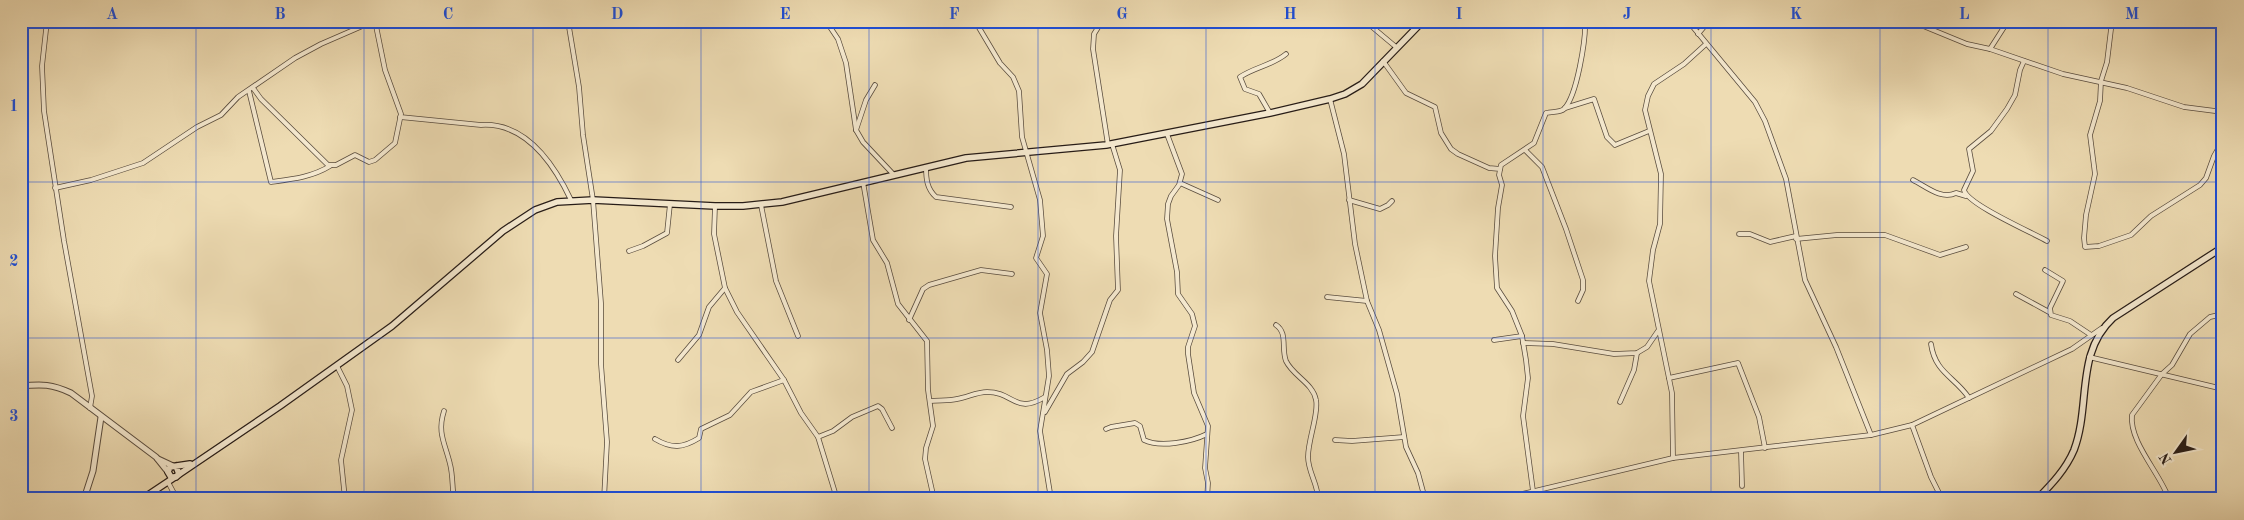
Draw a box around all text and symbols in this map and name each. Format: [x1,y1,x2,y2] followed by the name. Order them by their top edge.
[106,7,118,23] text: A
[274,7,286,23] text: B
[443,7,453,23] text: C
[611,7,623,23] text: D
[779,7,791,23] text: E
[949,7,960,23] text: F
[1116,7,1128,23] text: G
[1283,7,1297,23] text: H
[1455,7,1463,23] text: I
[1623,7,1632,23] text: J
[1790,7,1802,23] text: K
[1959,7,1970,23] text: L
[2125,7,2139,23] text: M
[9,99,19,115] text: 1
[9,254,19,270] text: 2
[9,409,19,425] text: 3
[2152,428,2202,478] north arrow
[2157,450,2175,467] text: N

